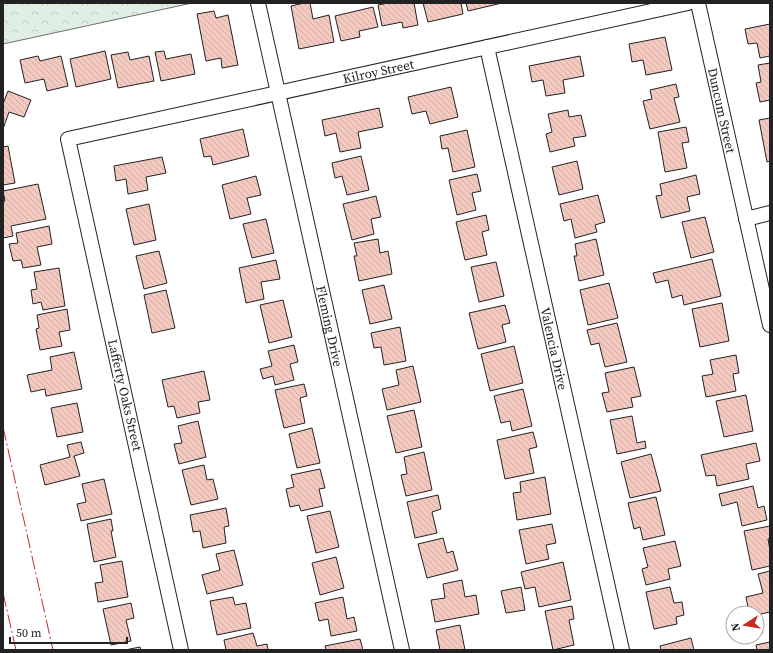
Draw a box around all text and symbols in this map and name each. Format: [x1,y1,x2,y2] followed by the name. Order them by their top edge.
[341,55,416,87] street label: Kilroy Street
[704,66,740,155] street label: Duncum Street
[313,284,347,369] street label: Fleming Drive
[537,306,572,392] street label: Valencia Drive
[104,338,146,453] street label: Lafferty Oaks Street
[725,605,765,645] north arrow
[10,619,127,645] scale bar
[728,621,744,632] text: N
[16,625,42,641] text: 50 m

